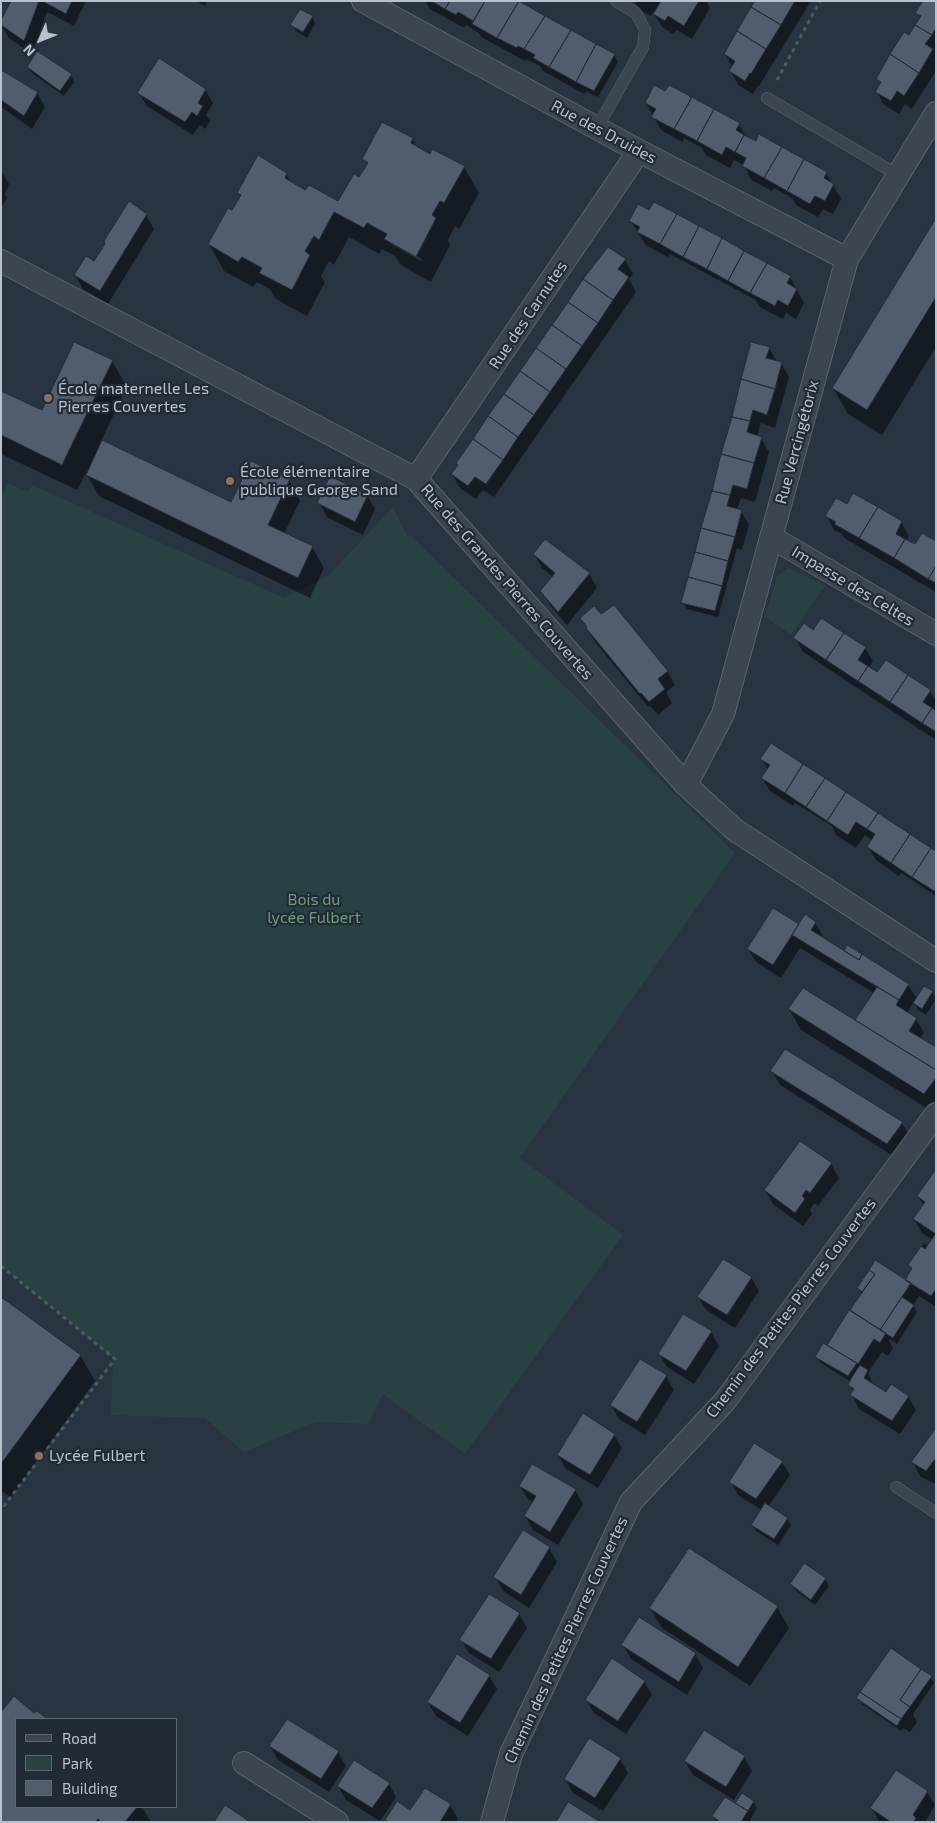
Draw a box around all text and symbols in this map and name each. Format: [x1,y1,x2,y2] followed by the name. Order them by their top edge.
[15,15,65,65] north arrow
[19,41,38,60] text: N
[548,96,660,168] street label: Rue des Druides
[485,257,571,373] street label: Rue des Carnutes
[771,378,823,506] street label: Rue Vercingétorix
[58,379,209,417] place label: École maternelle Les Pierres Couvertes
[42,392,54,404] marker: École maternelle Les Pierres Couvertes
[240,462,398,500] place label: École élémentaire publique George Sand
[224,475,236,487] marker: École élémentaire publique George Sand
[417,480,597,684] street label: Rue des Grandes Pierres Couvertes
[788,542,918,630] street label: Impasse des Celtes
[267,890,361,928] park label: Bois du lycée Fulbert
[702,1194,880,1422] street label: Chemin des Petites Pierres Couvertes
[49,1446,145,1466] place label: Lycée Fulbert
[33,1450,45,1462] marker: Lycée Fulbert
[500,1514,632,1766] street label: Chemin des Petites Pierres Couvertes
[15,1718,178,1808] legend
[62,1729,97,1747] text: Road
[62,1754,93,1772] text: Park
[62,1779,117,1797] text: Building

